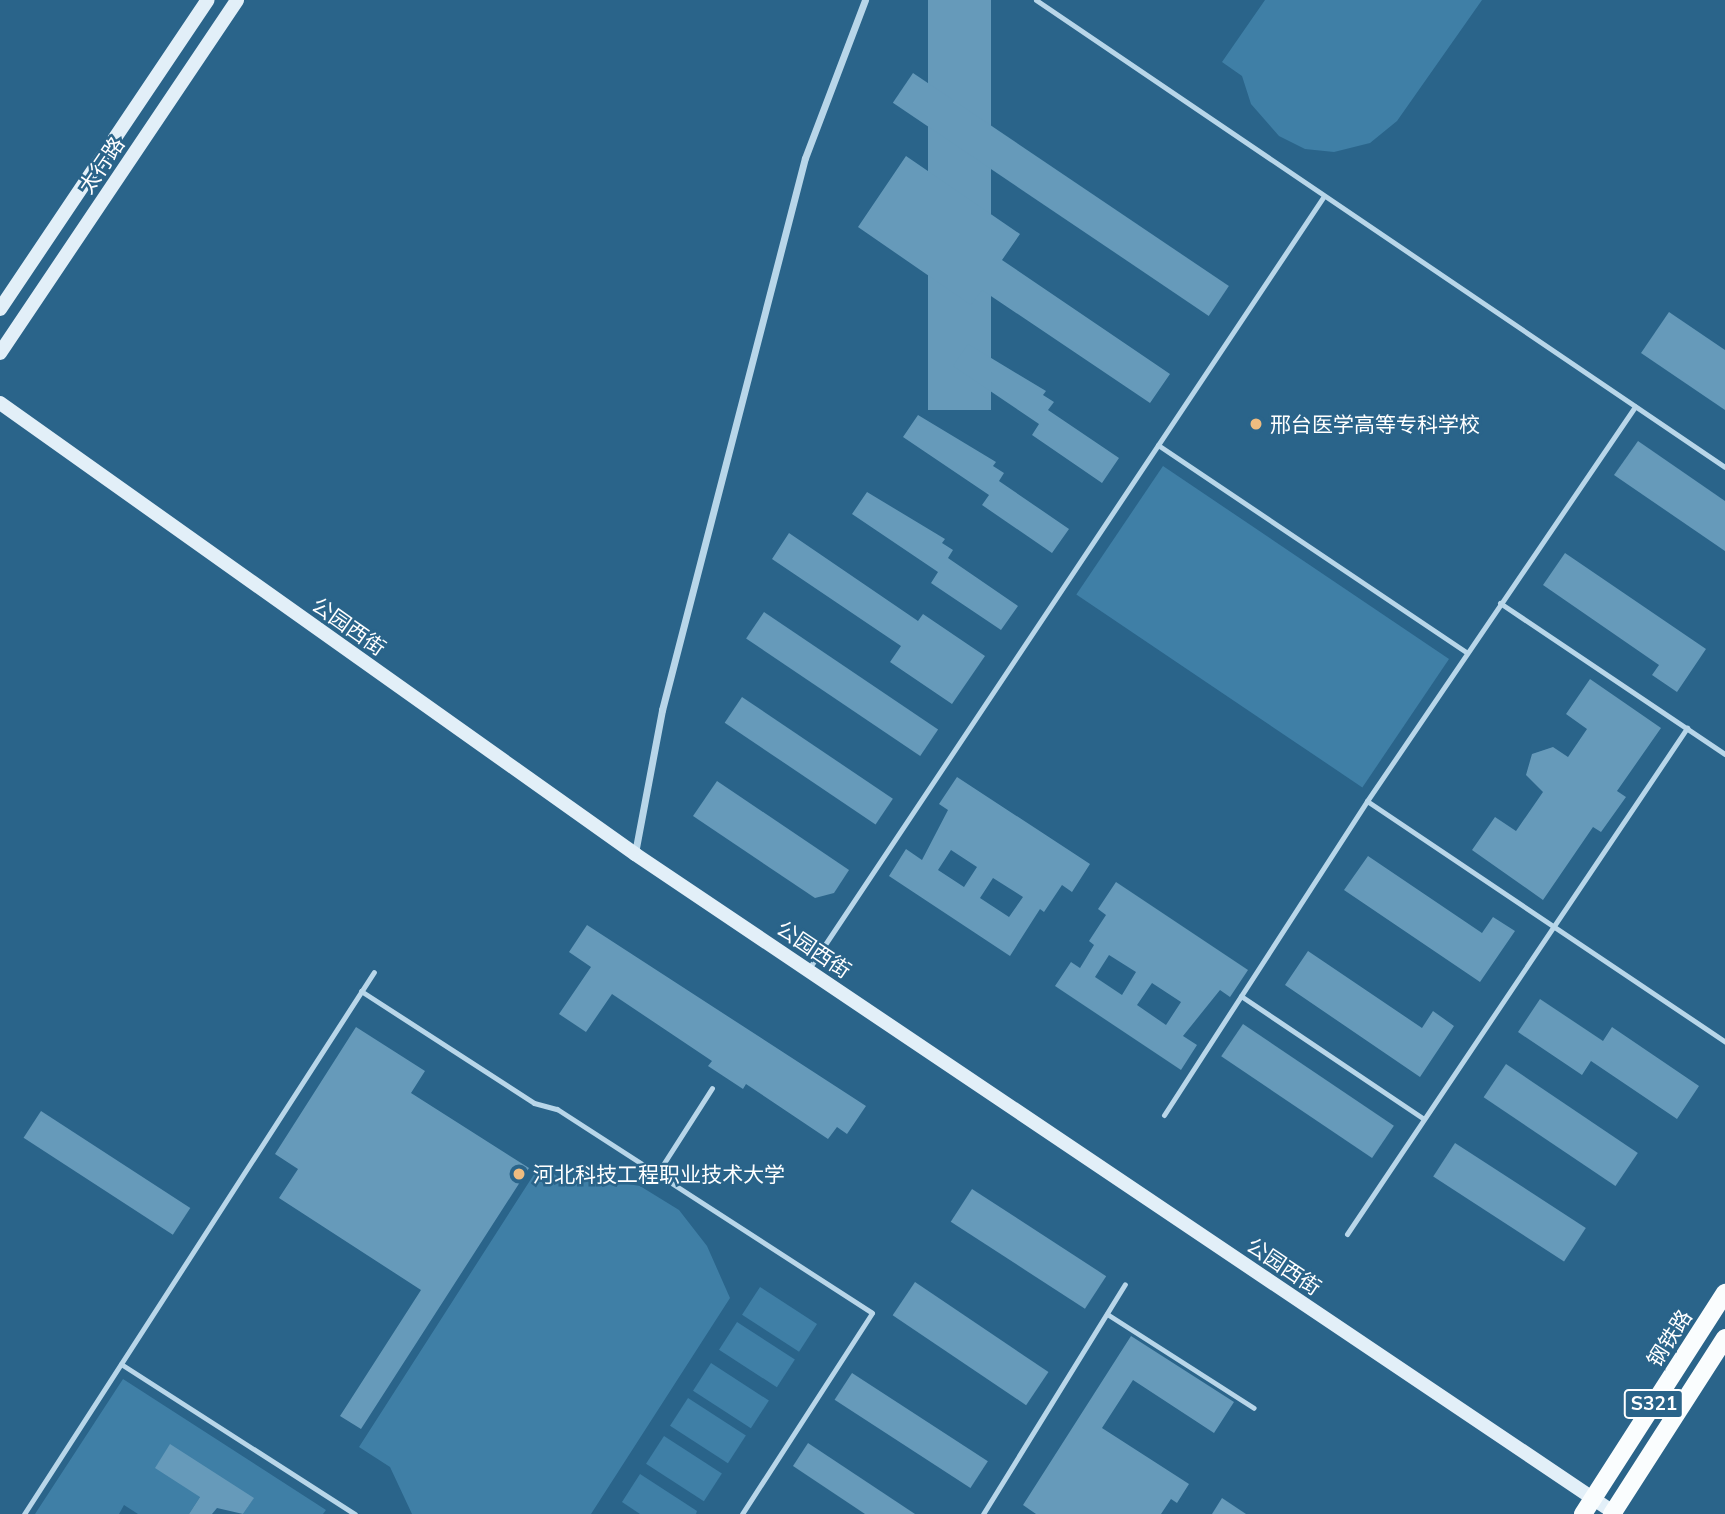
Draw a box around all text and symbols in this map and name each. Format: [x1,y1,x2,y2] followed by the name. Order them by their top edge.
[73,132,129,198] street label: 太行路
[1270,411,1480,437] place label: 邢台医学高等专科学校
[1248,416,1264,432] marker: 邢台医学高等专科学校
[307,592,391,660] street label: 公园西街
[772,915,856,983] street label: 公园西街
[533,1161,785,1187] place label: 河北科技工程职业技术大学
[511,1166,527,1182] marker: 河北科技工程职业技术大学
[1242,1232,1326,1300] street label: 公园西街
[1641,1305,1697,1371] street label: 钢铁路
[1622,1388,1686,1420] road number: S321

